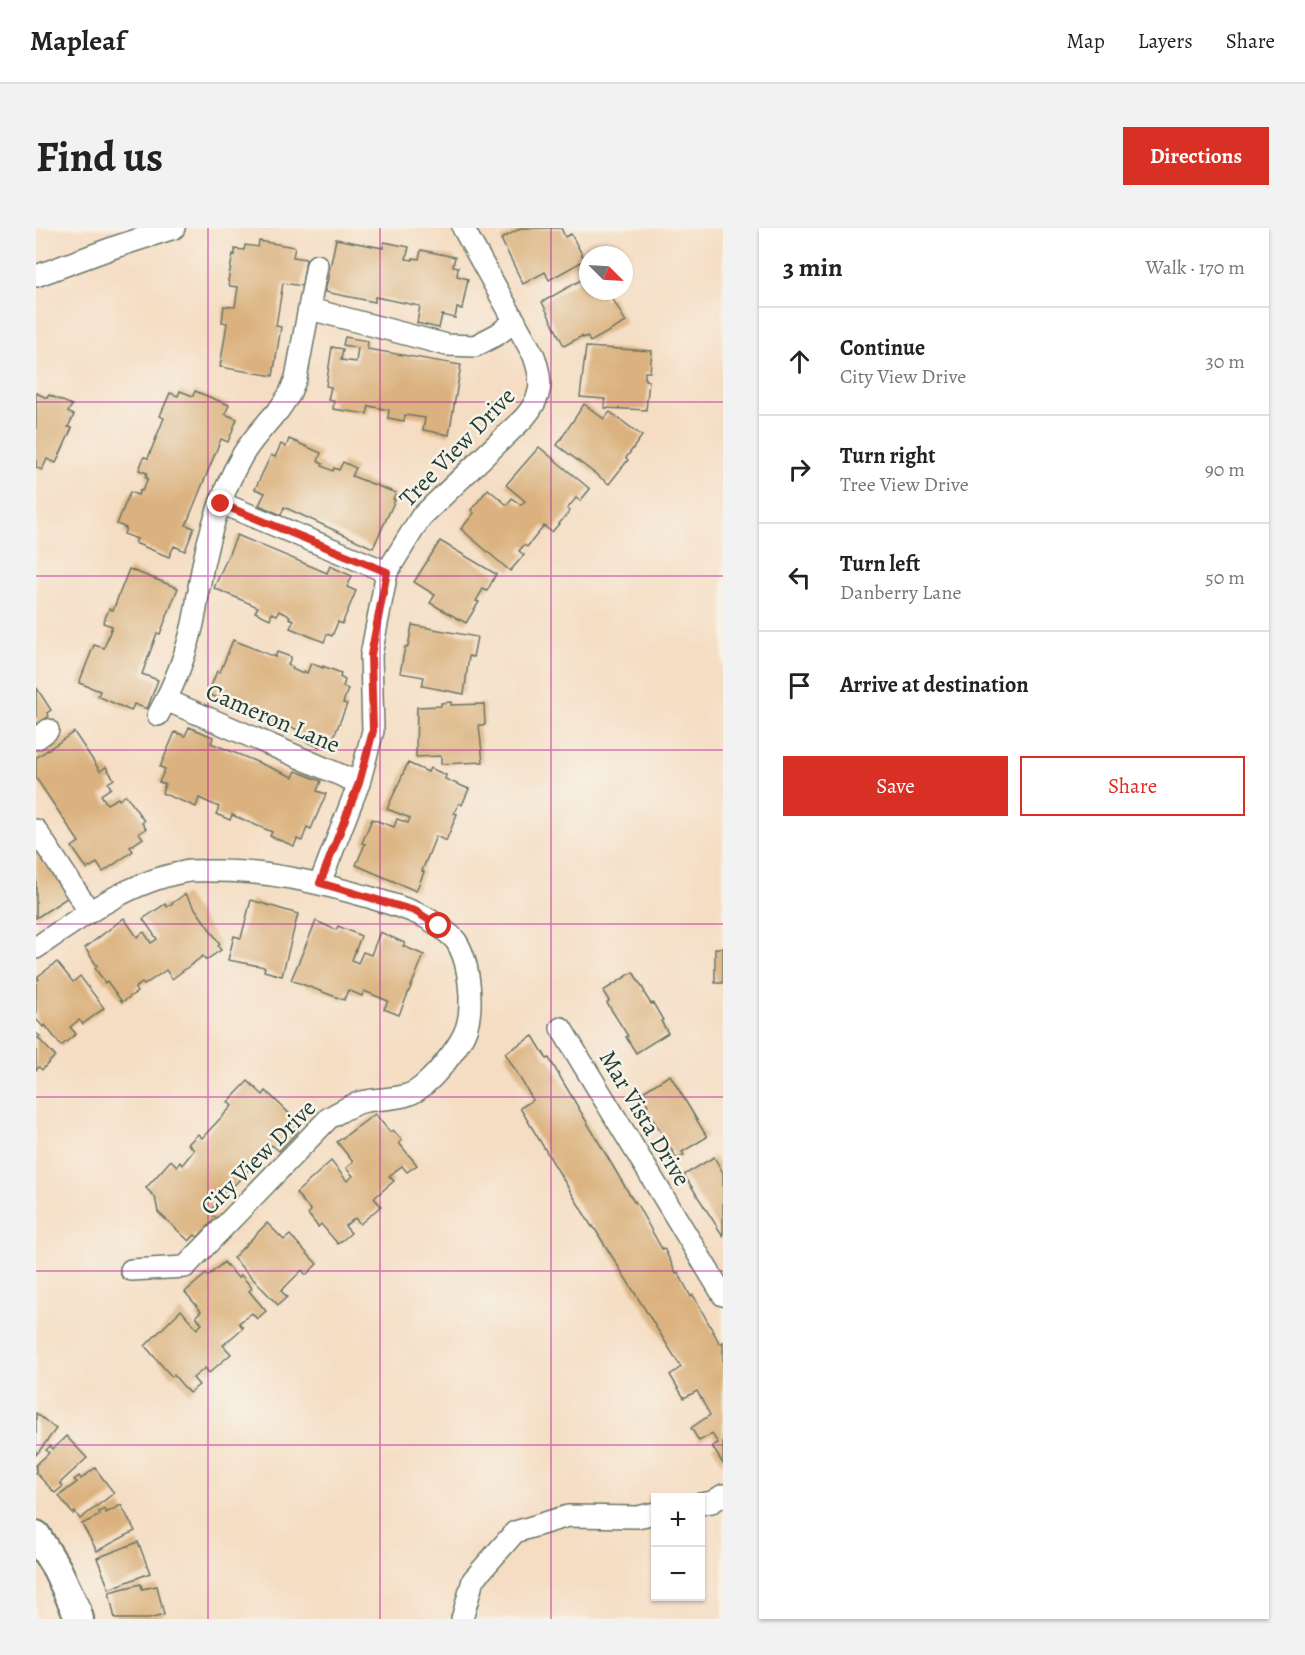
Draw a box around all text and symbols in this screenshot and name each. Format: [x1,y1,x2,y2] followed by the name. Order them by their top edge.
[30,22,125,60] text: Mapleaf
[1066,27,1105,55] text: Map
[1138,27,1193,55] text: Layers
[1226,27,1275,55] text: Share
[1123,127,1269,185] button: Directions
[36,128,163,185] text: Find us
[579,246,633,300] north arrow
[783,250,843,285] text: 3 min
[1145,254,1245,281] text: Walk · 170 m
[840,333,925,363] text: Continue
[783,345,816,378] icon: ahead
[1205,348,1245,375] text: 30 m
[840,363,966,390] text: City View Drive
[392,380,522,514] street label: Tree View Drive
[840,441,936,471] text: Turn right
[783,453,816,486] icon: right
[1205,456,1245,483] text: 90 m
[840,471,969,498] text: Tree View Drive
[207,490,233,516] route end
[840,549,920,579] text: Turn left
[783,561,816,594] icon: left
[1205,564,1245,591] text: 50 m
[840,579,961,606] text: Danberry Lane
[783,669,816,702] icon: arrive
[840,670,1029,700] text: Arrive at destination
[201,675,345,761] street label: Cameron Lane
[783,756,1008,816] button: Save
[1020,756,1245,816] button: Share
[425,912,451,938] route start
[592,1044,698,1192] street label: Mar Vista Drive
[193,1092,323,1222] street label: City View Drive
[651,1493,705,1601] map controls
[651,1493,705,1547] button: +
[651,1547,705,1601] button: −

